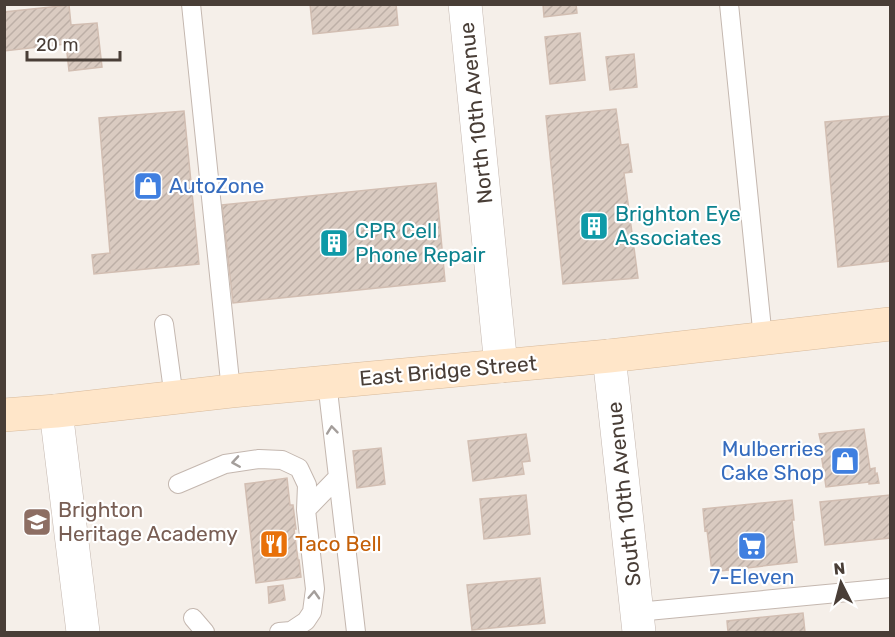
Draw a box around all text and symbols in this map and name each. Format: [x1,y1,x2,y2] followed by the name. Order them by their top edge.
[454,21,497,205] street label: North 10th Avenue
[27,24,120,62] scale bar
[36,34,78,56] text: 20 m
[132,170,164,202] shop icon: AutoZone
[169,173,264,198] place label: AutoZone
[615,201,741,250] place label: Brighton Eye Associates
[578,210,610,242] building icon: Brighton Eye Associates
[355,218,486,267] place label: CPR Cell Phone Repair
[318,227,350,259] building icon: CPR Cell Phone Repair
[358,350,538,391] street label: East Bridge Street
[601,401,646,588] street label: South 10th Avenue
[327,425,339,434] one-way arrow
[721,436,824,485] place label: Mulberries Cake Shop
[829,445,861,477] shop icon: Mulberries Cake Shop
[231,456,240,468] one-way arrow
[58,497,238,546] place label: Brighton Heritage Academy
[21,506,53,538] school or university icon: Brighton Heritage Academy
[258,528,290,560] restaurant icon: Taco Bell
[736,530,768,562] supermarket icon: 7-Eleven
[295,531,382,556] place label: Taco Bell
[811,553,871,613] north arrow
[833,559,846,579] text: N
[710,564,795,589] place label: 7-Eleven
[307,590,320,599] one-way arrow

